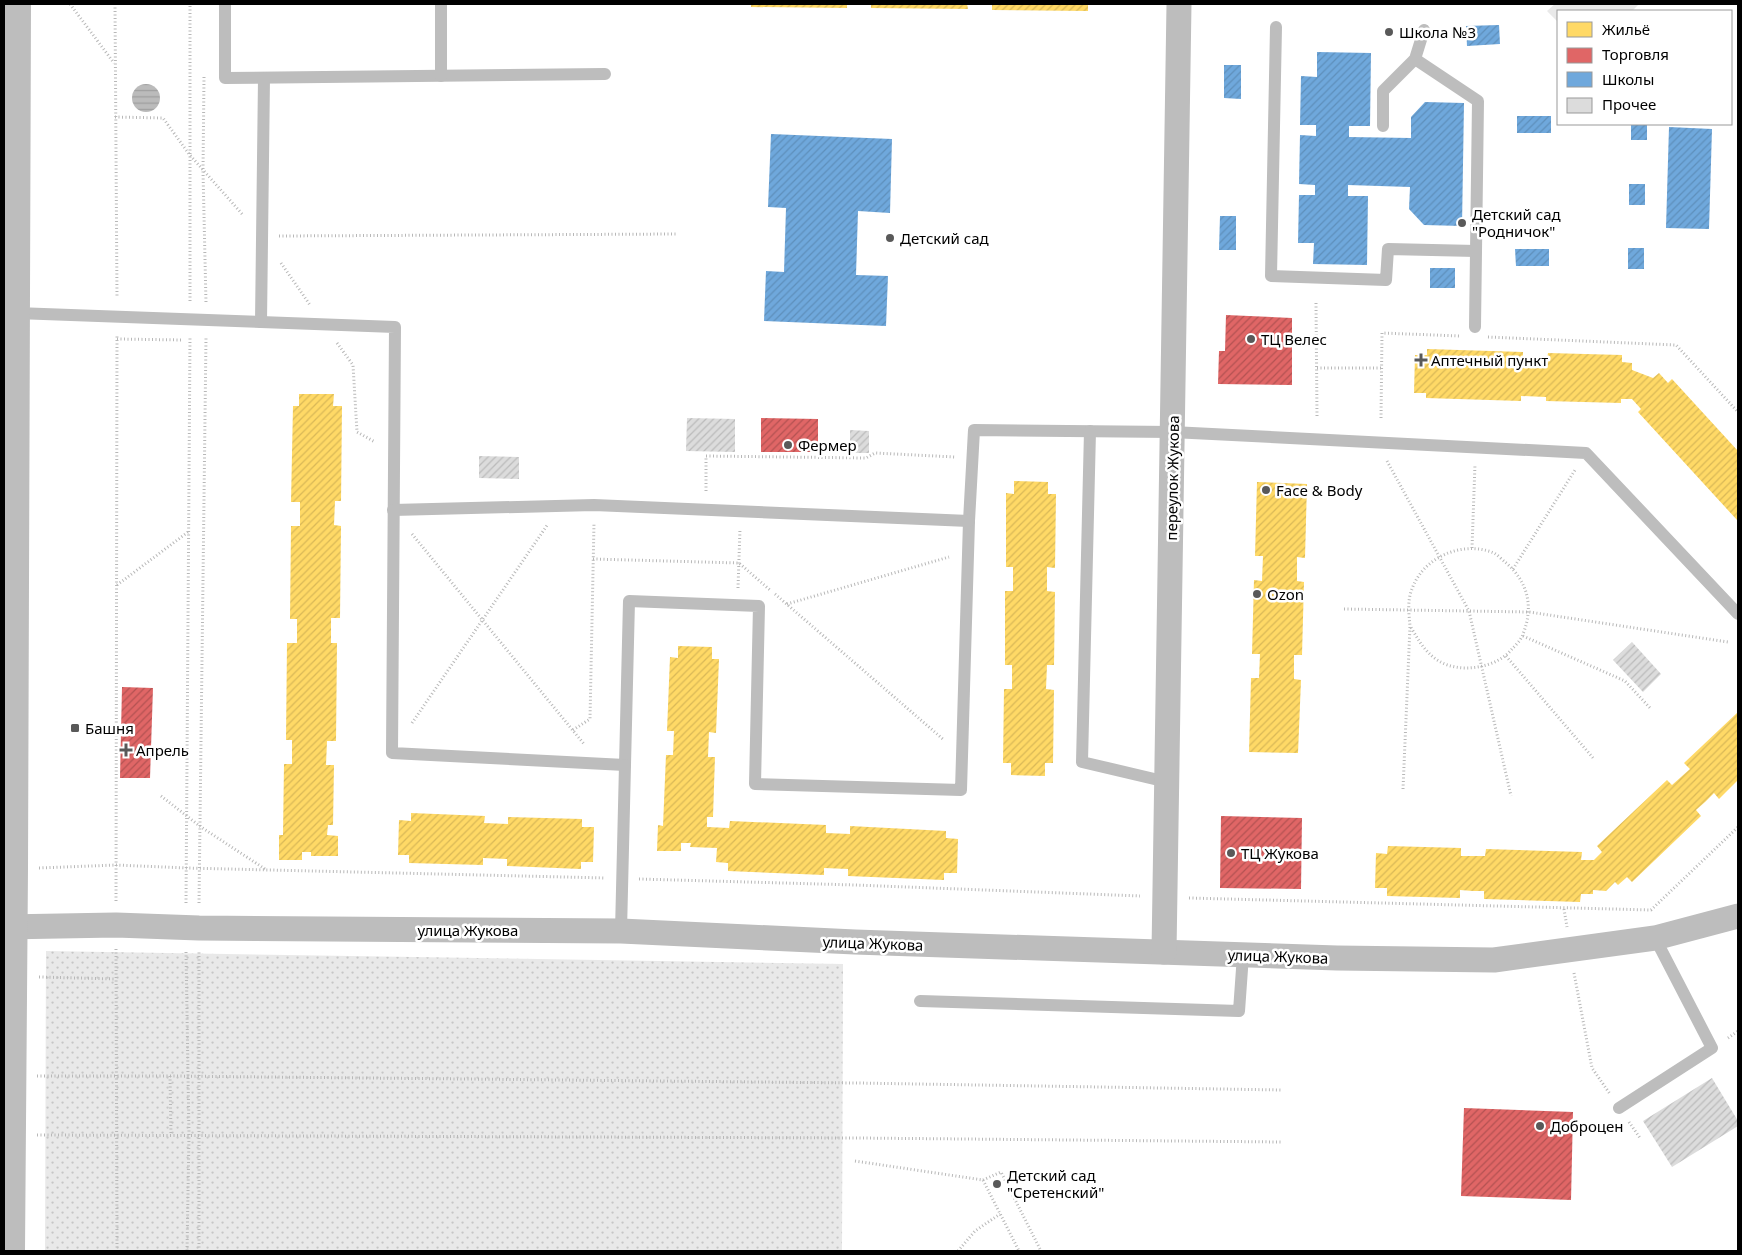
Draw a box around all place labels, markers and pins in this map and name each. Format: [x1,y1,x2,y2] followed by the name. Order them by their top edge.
[1399,22,1476,42] place label: Школа №3
[1383,26,1395,38] marker: Школа №3
[1472,204,1561,241] place label: Детский сад "Родничок"
[1456,217,1468,229] marker: Детский сад "Родничок"
[900,228,989,248] place label: Детский сад
[884,232,896,244] marker: Детский сад
[1261,329,1327,349] place label: ТЦ Велес
[1245,333,1257,345] marker: ТЦ Велес
[1431,350,1548,370] place label: Аптечный пункт
[1415,354,1427,366] marker: Аптечный пункт
[798,435,857,455] place label: Фермер
[782,439,794,451] marker: Фермер
[1276,480,1363,500] place label: Face & Body
[1260,484,1272,496] marker: Face & Body
[1267,584,1304,604] place label: Ozon
[1251,588,1263,600] marker: Ozon
[85,718,134,738] place label: Башня
[69,722,81,734] marker: Башня
[136,740,189,760] place label: Апрель
[120,744,132,756] marker: Апрель
[1241,843,1319,863] place label: ТЦ Жукова
[1225,847,1237,859] marker: ТЦ Жукова
[1550,1116,1624,1136] place label: Доброцен
[1534,1120,1546,1132] marker: Доброцен
[1007,1165,1104,1202] place label: Детский сад "Сретенский"
[991,1178,1003,1190] marker: Детский сад "Сретенский"

